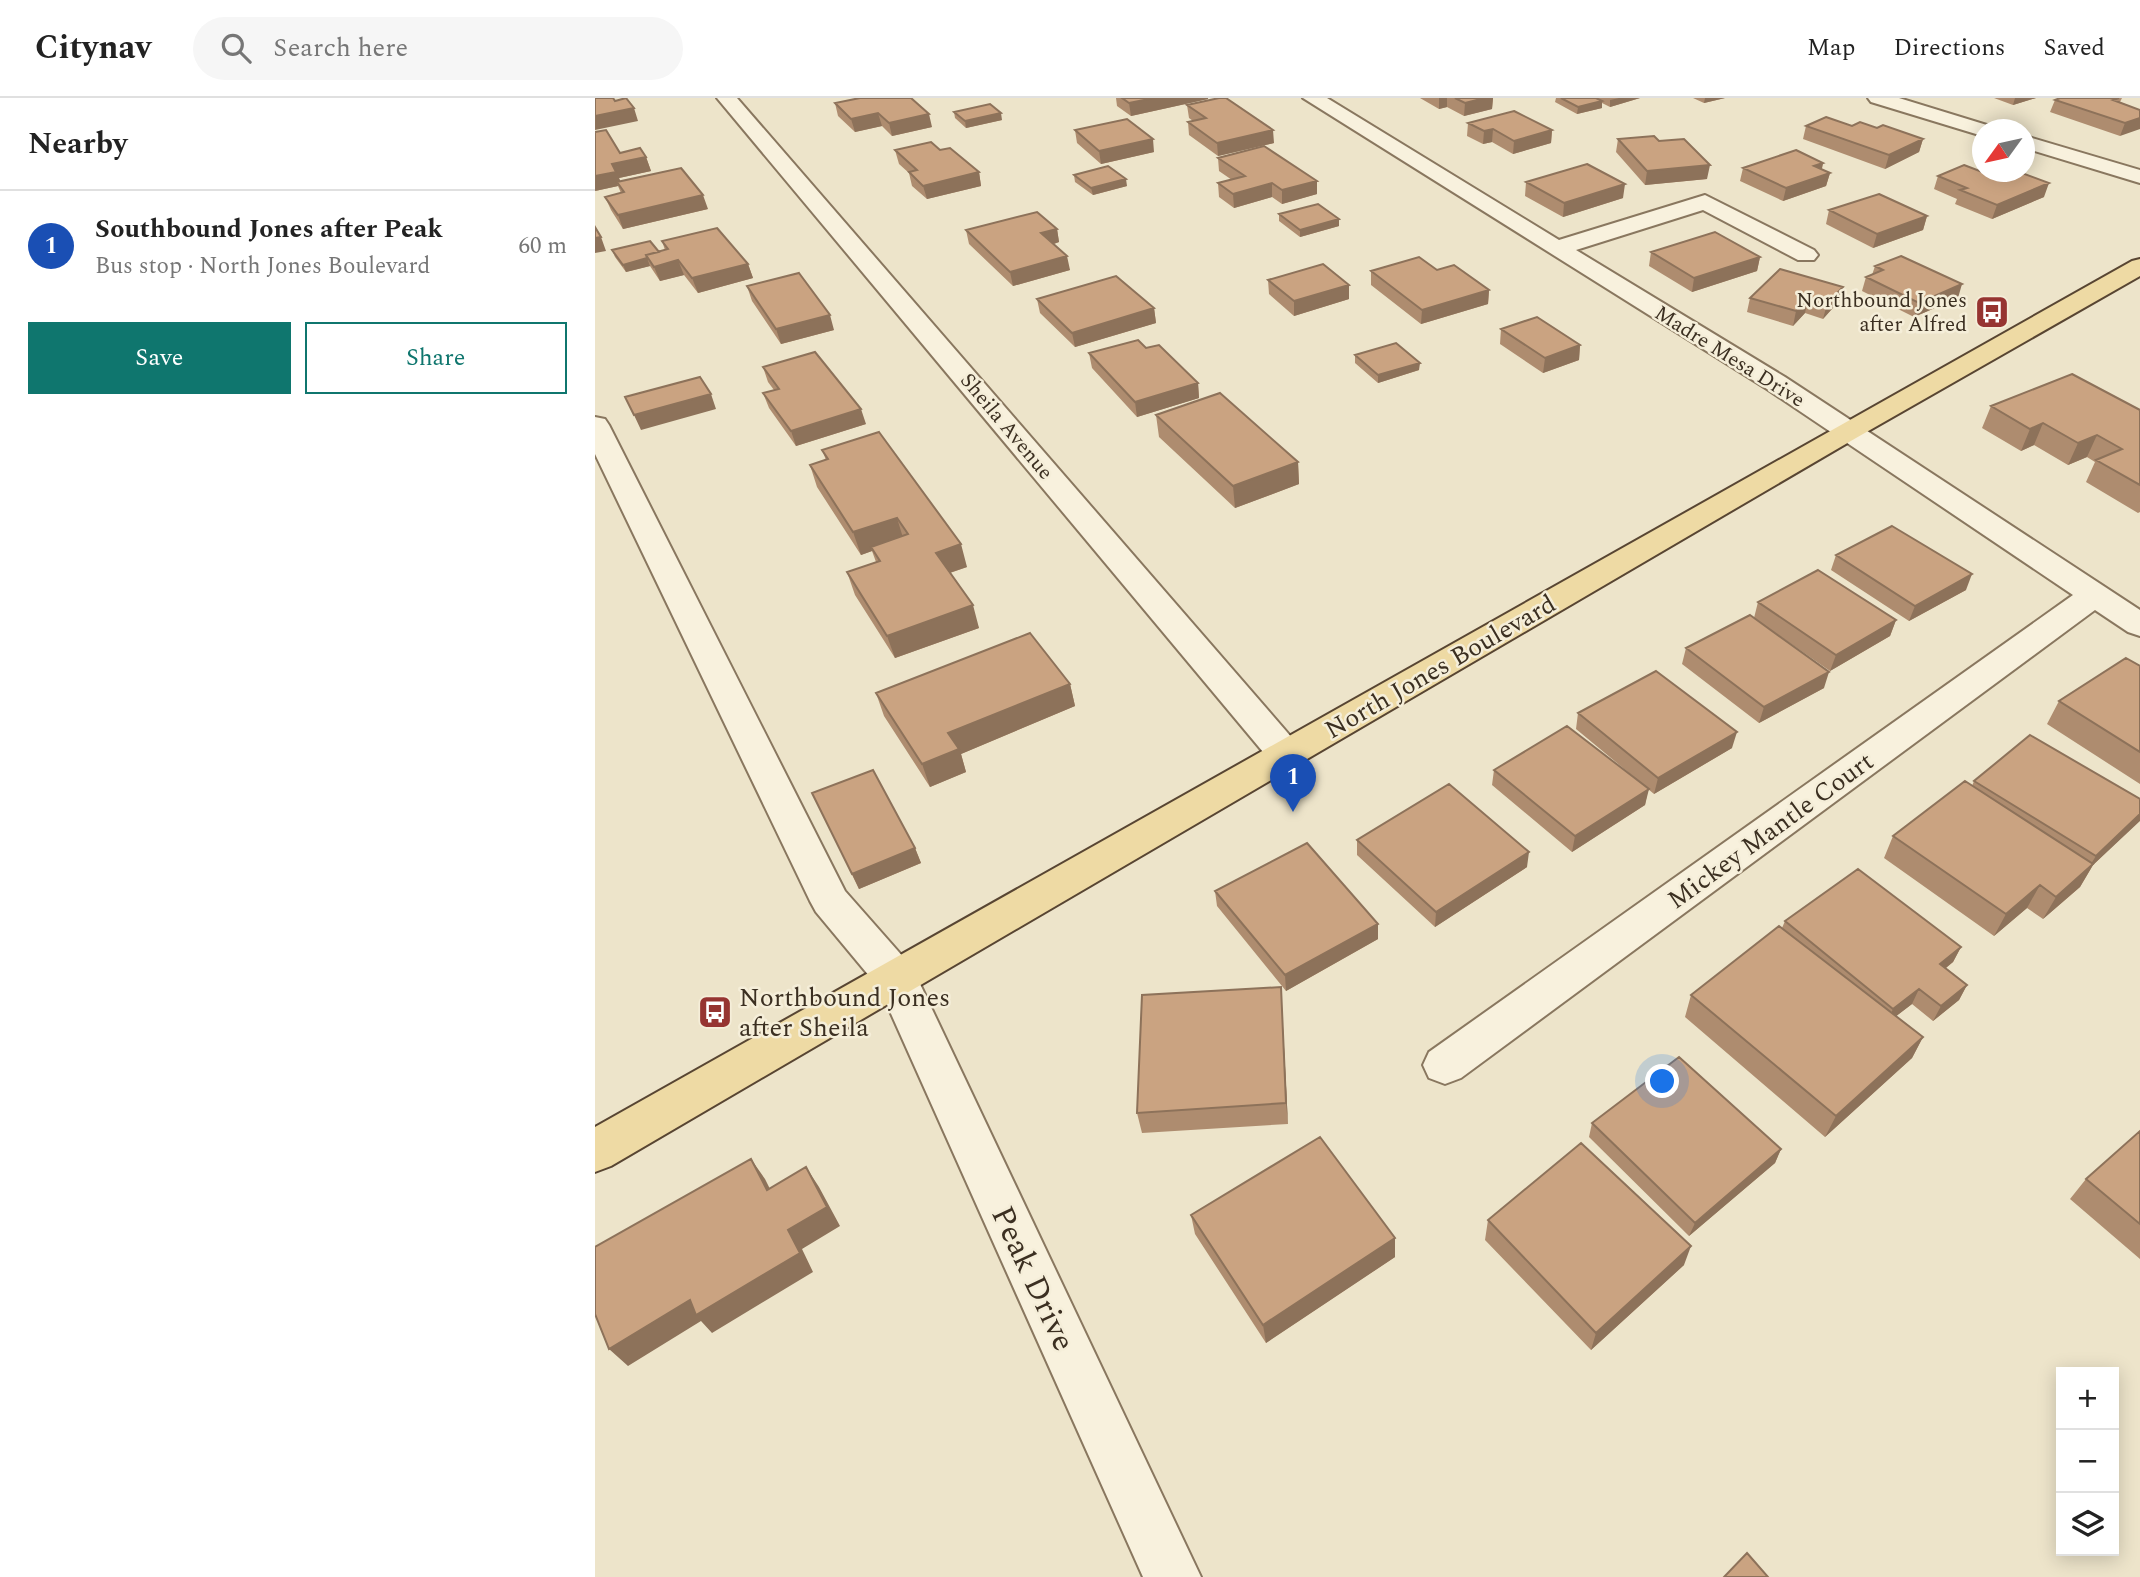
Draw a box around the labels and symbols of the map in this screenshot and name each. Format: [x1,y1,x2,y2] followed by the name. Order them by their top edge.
[1972,119,2035,182] north arrow
[1796,285,1967,341] place label: Northbound Jones after Alfred
[1973,293,2011,331] bus stop icon: Northbound Jones after Alfred
[1648,298,1811,416] street label: Madre Mesa Drive
[952,366,1061,487] street label: Sheila Avenue
[1317,584,1564,750] street label: North Jones Boulevard
[1659,742,1882,920] street label: Mickey Mantle Court
[1270,754,1316,812] pin: 1
[739,978,950,1048] place label: Northbound Jones after Sheila
[696,993,734,1031] bus stop icon: Northbound Jones after Sheila
[1645,1064,1679,1098] your location
[978,1198,1088,1359] street label: Peak Drive

